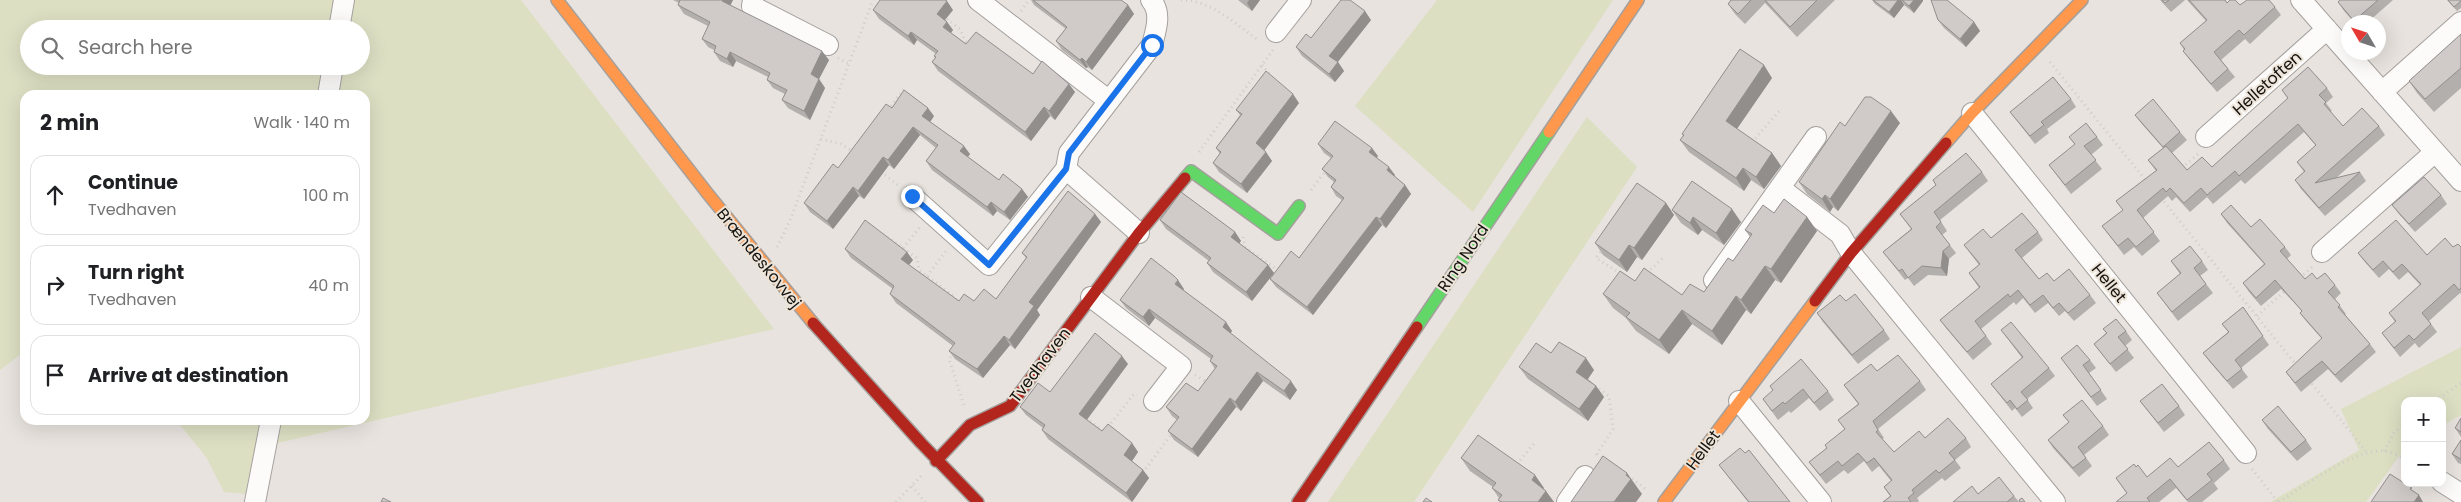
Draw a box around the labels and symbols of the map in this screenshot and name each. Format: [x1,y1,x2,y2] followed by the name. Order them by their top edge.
[2341,15,2386,60] north arrow
[1141,34,1164,57] route start
[2227,46,2307,120] street label: Helletoften
[901,185,924,208] route end
[711,203,807,313] street label: Brændeskovvej
[1432,220,1494,296] street label: Ring Nord
[2086,258,2132,308] street label: Hellet
[1004,323,1076,407] street label: Tvedhaven
[1681,425,1726,475] street label: Hellet

